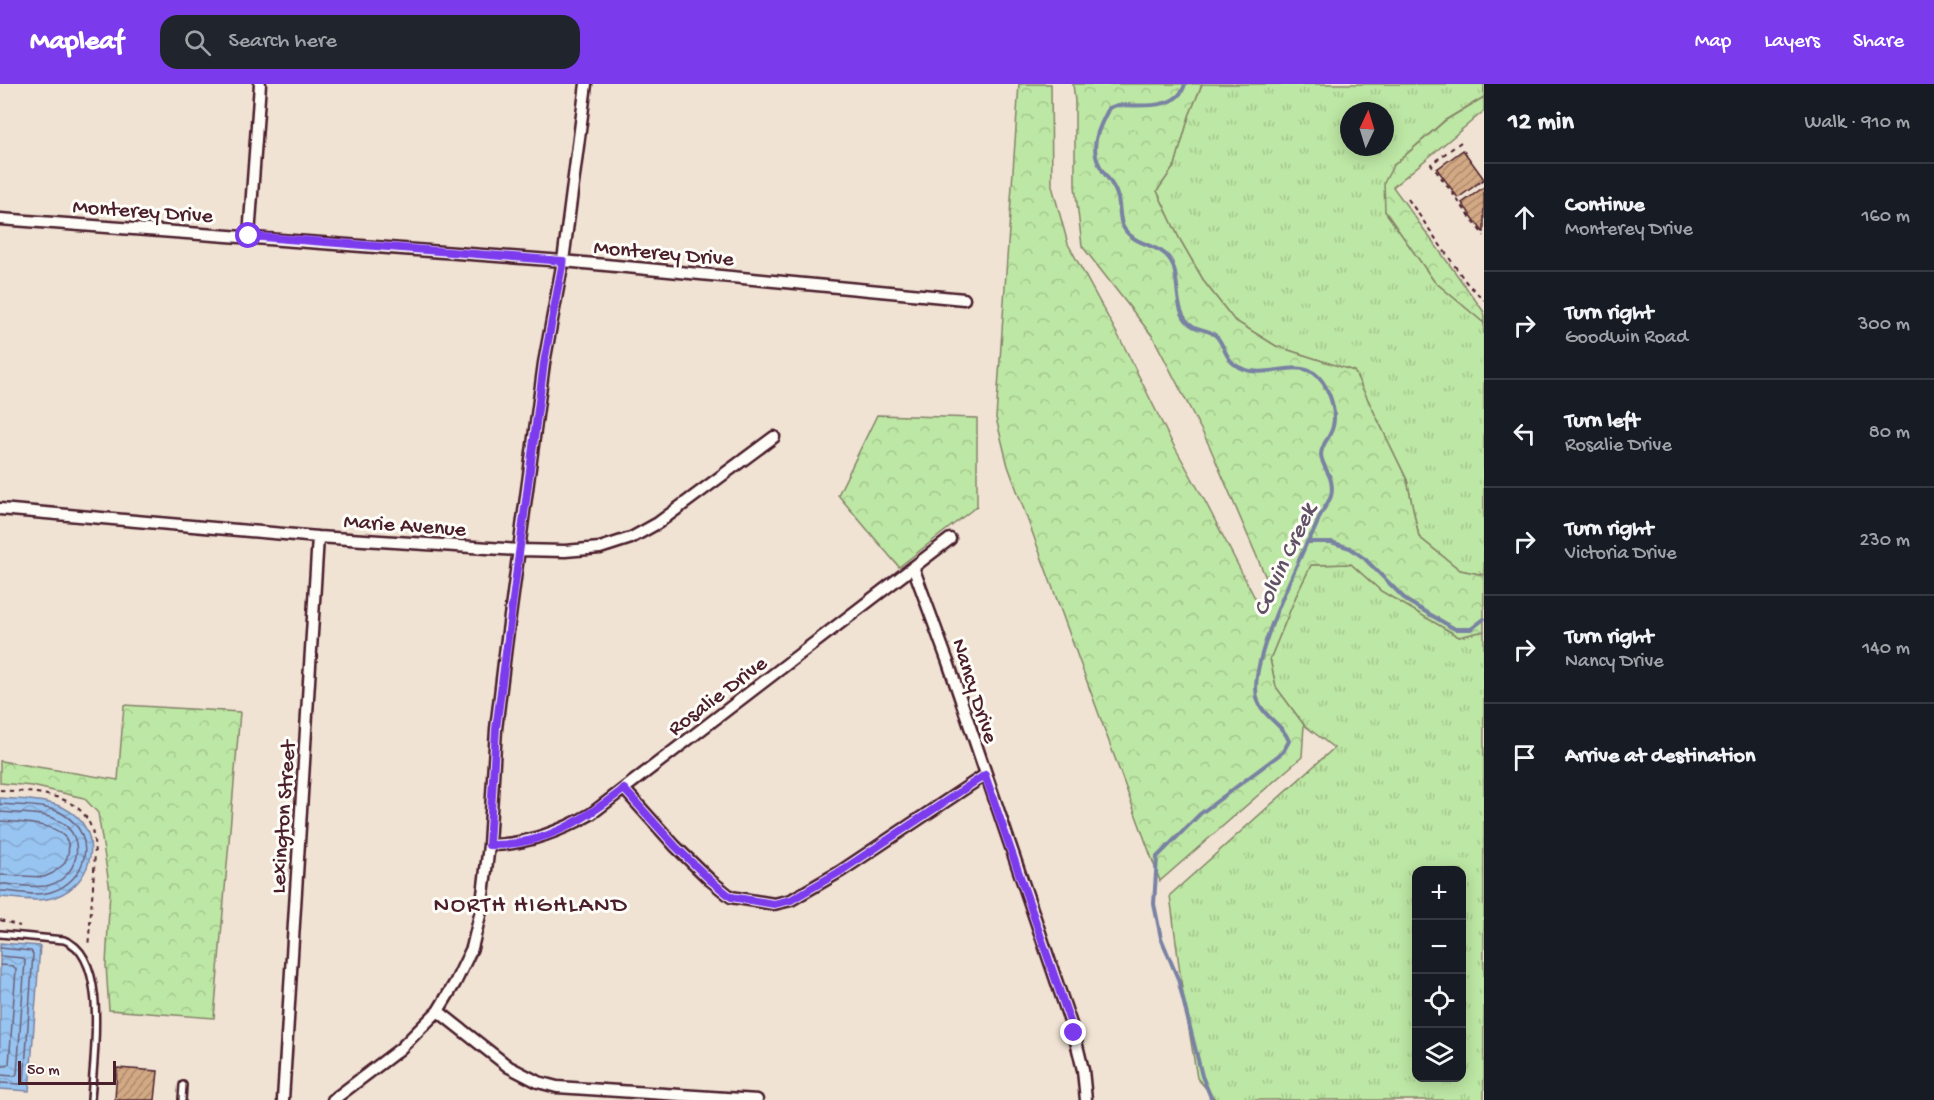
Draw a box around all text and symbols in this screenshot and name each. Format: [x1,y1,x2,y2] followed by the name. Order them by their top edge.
[160,15,580,69] search box
[30,26,124,59] text: Mapleaf
[181,26,214,59] icon: search
[229,29,337,55] text: Search here
[1695,30,1731,55] text: Map
[1764,30,1820,55] text: Layers
[1853,30,1904,55] text: Share
[1340,102,1394,156] north arrow
[1508,108,1574,139] text: 12 min
[1804,112,1910,135] text: Walk · 910 m
[1565,193,1645,219] text: Continue
[72,195,214,231] street label: Monterey Drive
[1508,201,1541,234] icon: ahead
[1861,206,1910,229] text: 160 m
[1565,219,1693,242] text: Monterey Drive
[235,222,261,248] route start
[592,236,735,274] street label: Monterey Drive
[1565,301,1653,327] text: Turn right
[1508,309,1541,342] icon: right
[1858,314,1910,337] text: 300 m
[1565,327,1688,350] text: Goodwin Road
[1565,409,1639,435] text: Turn left
[1508,417,1541,450] icon: left
[1869,422,1910,445] text: 80 m
[1565,435,1672,458] text: Rosalie Drive
[1248,498,1326,621] water label: Colvin Creek
[343,510,468,544] street label: Marie Avenue
[1565,517,1653,543] text: Turn right
[1508,525,1541,558] icon: right
[1860,530,1910,553] text: 230 m
[1565,543,1677,566] text: Victoria Drive
[1565,625,1653,651] text: Turn right
[1508,633,1541,666] icon: right
[944,636,1003,747] street label: Nancy Drive
[1862,638,1910,661] text: 140 m
[664,651,774,743] street label: Rosalie Drive
[1565,651,1664,674] text: Nancy Drive
[267,738,303,895] street label: Lexington Street
[1508,741,1541,774] icon: arrive
[1565,744,1755,770] text: Arrive at destination
[1412,866,1466,1082] map controls
[1412,866,1466,920] button: +
[434,892,628,921] district label: NORTH HIGHLAND
[1412,920,1466,974] button: −
[1412,974,1466,1028] button: locate
[1060,1019,1086,1045] route end
[1412,1028,1466,1082] button: layers
[18,1058,116,1086] scale bar
[27,1062,60,1081] text: 50 m

